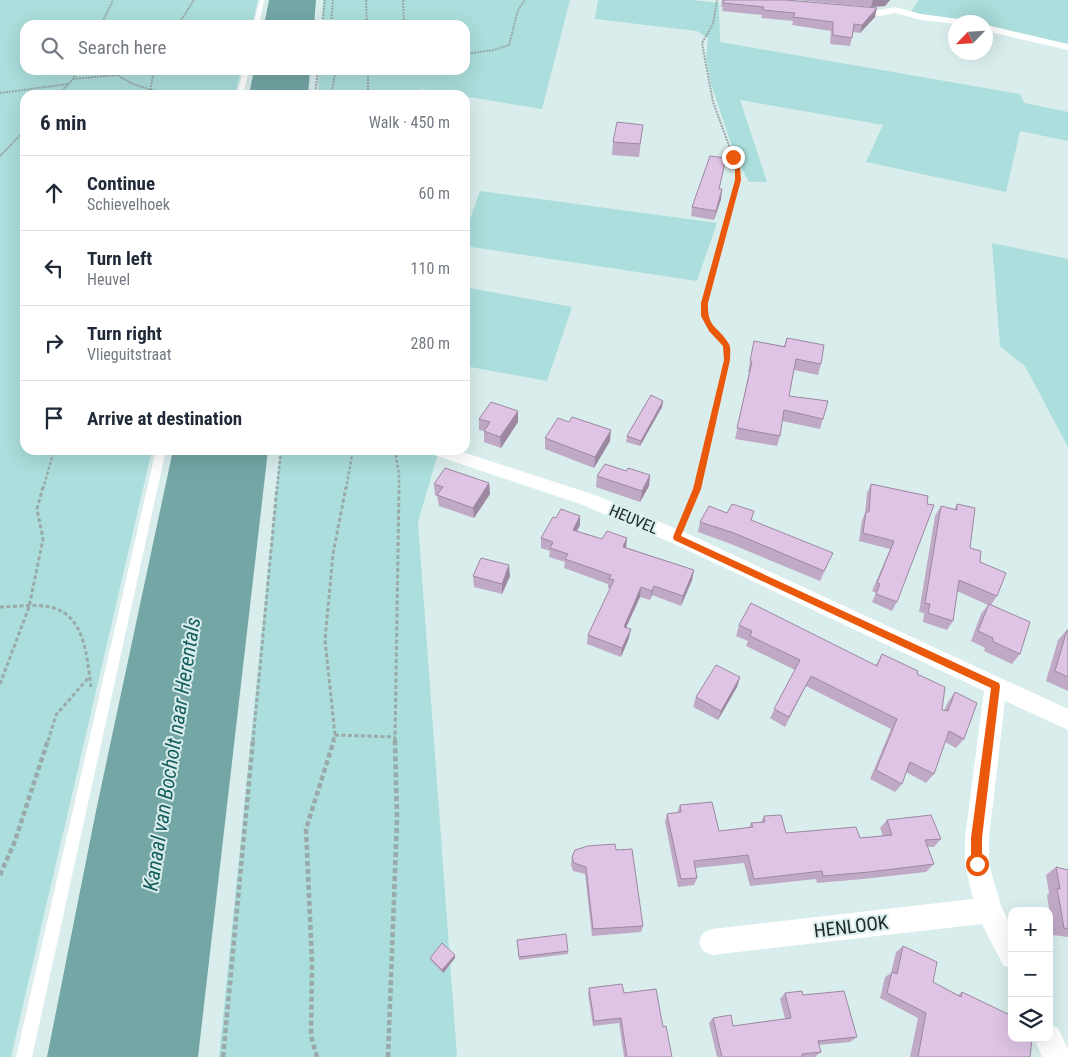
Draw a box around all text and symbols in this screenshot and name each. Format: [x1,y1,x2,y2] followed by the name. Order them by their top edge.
[948,15,993,60] north arrow
[20,20,470,75] search box
[38,34,66,62] icon: search
[78,36,166,59] text: Search here
[40,111,87,135] text: 6 min
[369,113,450,132] text: Walk · 450 m
[722,146,745,169] route end
[87,172,155,195] text: Continue
[40,179,68,207] icon: ahead
[418,184,450,203] text: 60 m
[87,195,170,214] text: Schievelhoek
[87,247,152,270] text: Turn left
[40,254,68,282] icon: left
[411,259,450,278] text: 110 m
[87,270,130,289] text: Heuvel
[87,322,162,345] text: Turn right
[40,329,68,357] icon: right
[411,334,450,353] text: 280 m
[87,345,172,364] text: Vlieguitstraat
[40,404,68,432] icon: arrive
[87,407,242,430] text: Arrive at destination
[606,501,662,538] street label: HEUVEL
[139,615,205,893] water label: Kanaal van Bocholt naar Herentals
[966,853,989,876] route start
[1008,907,1053,1042] map controls
[1008,907,1053,952] button: +
[813,910,890,942] street label: HENLOOK
[1008,952,1053,997] button: −
[1008,997,1053,1042] button: layers

